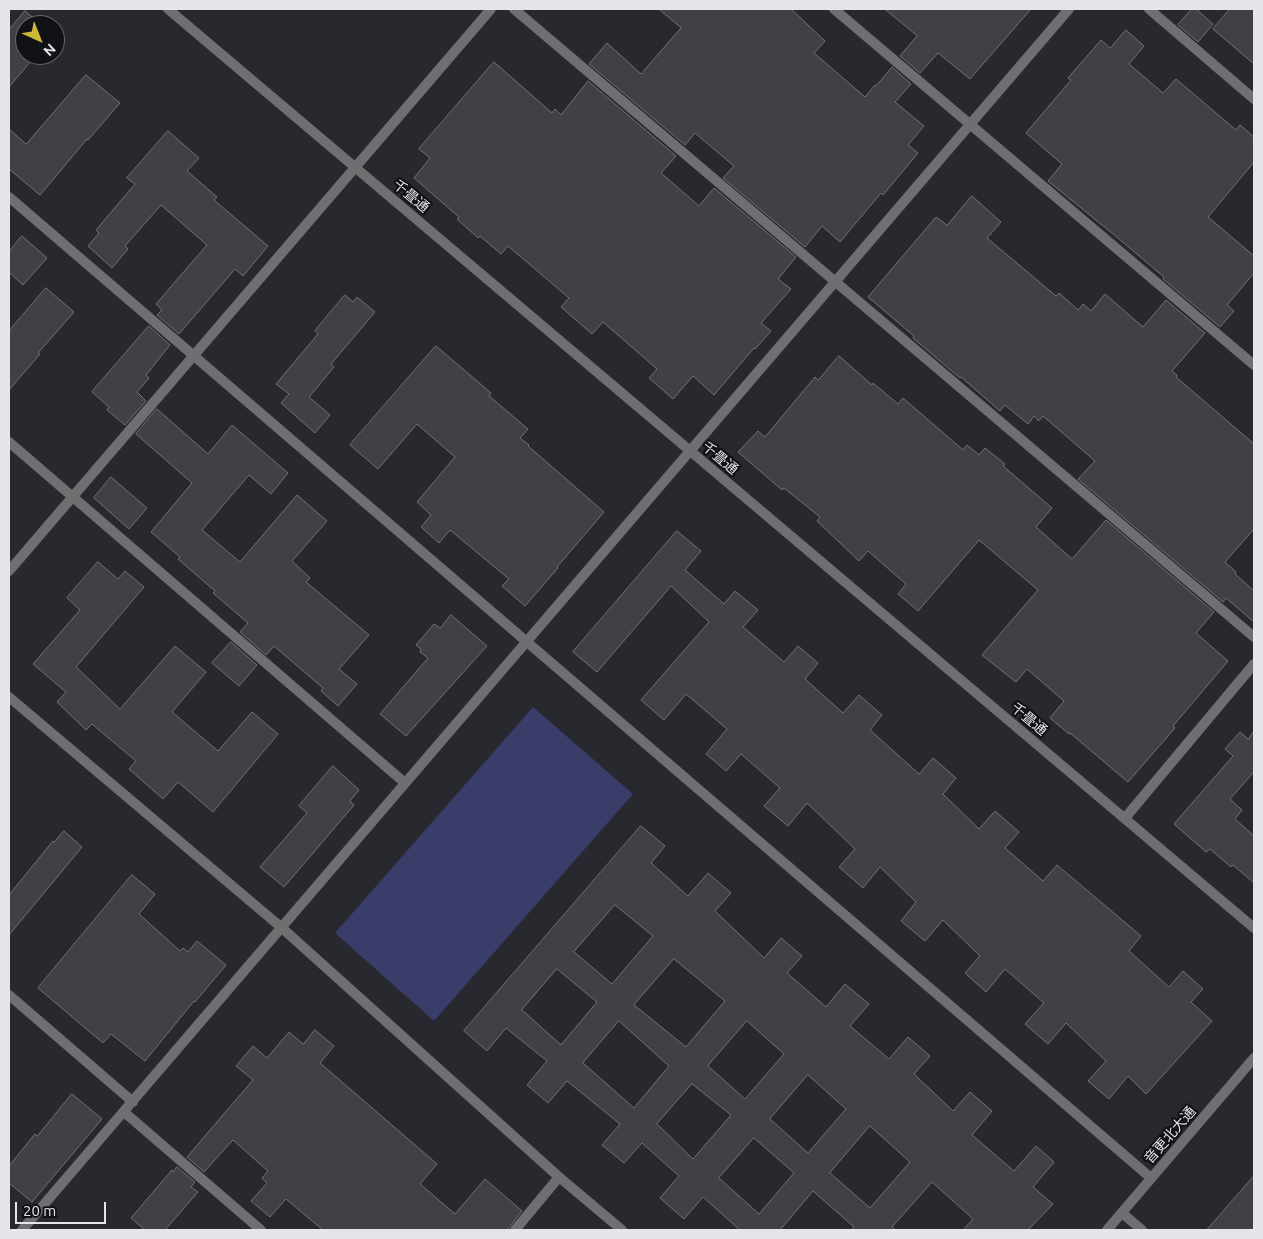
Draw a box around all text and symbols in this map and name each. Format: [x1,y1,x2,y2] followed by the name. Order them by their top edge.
[15,15,65,65] north arrow
[40,41,59,59] text: N
[390,176,432,216] street label: 千畳通
[699,438,741,478] street label: 千畳通
[1008,699,1050,739] street label: 千畳通
[1141,1103,1199,1167] street label: 音更北大通
[18,1192,109,1224] scale bar
[23,1202,56,1219] text: 20 m

